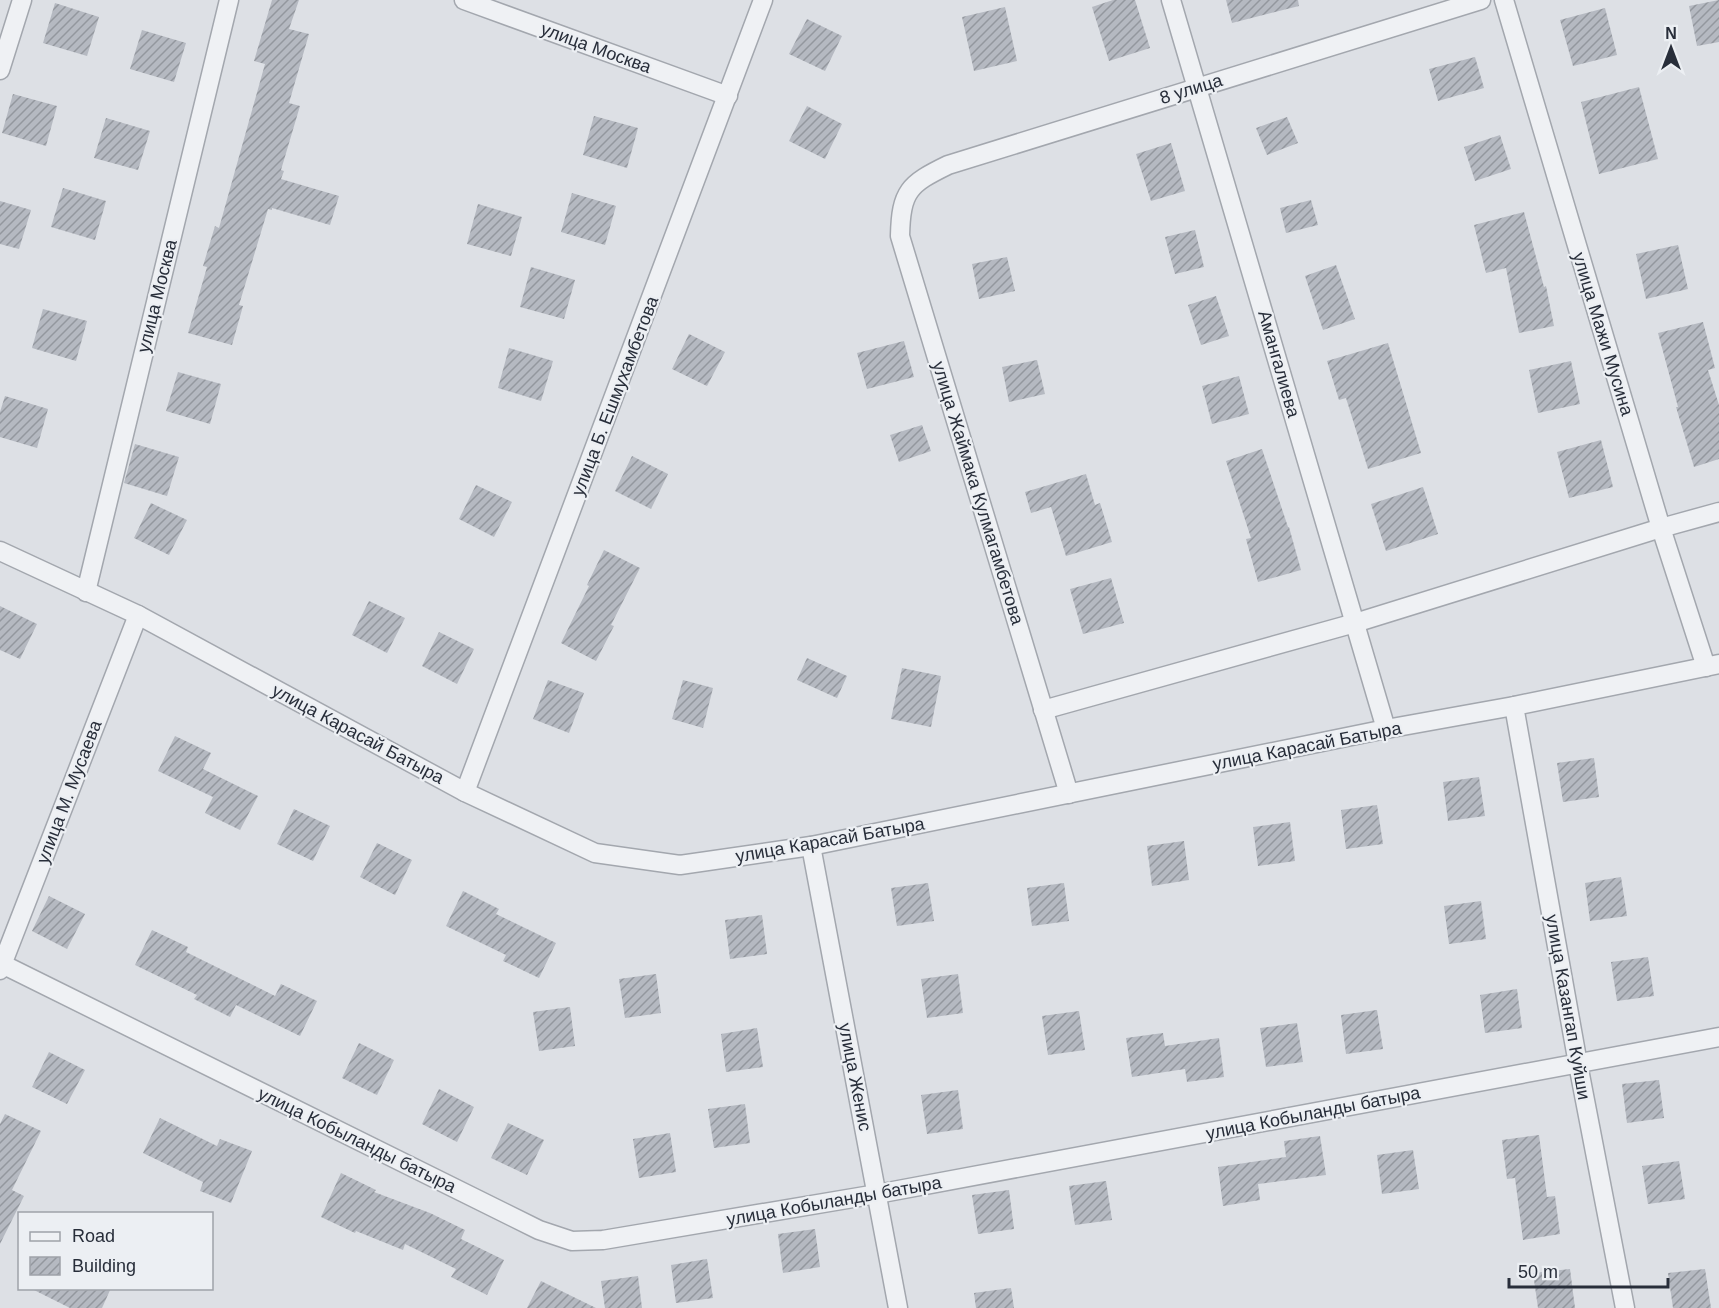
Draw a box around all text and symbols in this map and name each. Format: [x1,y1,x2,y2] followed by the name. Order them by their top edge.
[1641,18,1701,78] north arrow
[538,19,655,78] street label: улица Москва
[1665,25,1677,42] text: N
[1157,70,1226,108] street label: 8 улица
[133,236,181,355] street label: улица Москва
[1569,250,1638,419] street label: улица Мажи Мусина
[568,292,663,499] street label: улица Б. Ешмухамбетова
[1254,308,1304,421] street label: Амангалиева
[928,359,1028,628] street label: улица Жаймака Кулмагамбетова
[269,680,448,788] street label: улица Карасай Батыра
[32,717,106,866] street label: улица М. Мусаева
[1211,718,1404,774] street label: улица Карасай Батыра
[734,813,927,866] street label: улица Карасай Батыра
[1542,913,1594,1101] street label: улица Казангап Куйши
[835,1021,875,1133] street label: улица Женис
[1204,1082,1423,1144] street label: улица Кобыланды батыра
[255,1083,460,1197] street label: улица Кобыланды батыра
[725,1172,944,1230] street label: улица Кобыланды батыра
[18,1212,213,1290] legend
[72,1226,115,1246] text: Road
[1509,1251,1668,1289] scale bar
[72,1256,136,1276] text: Building
[1518,1262,1558,1282] text: 50 m

